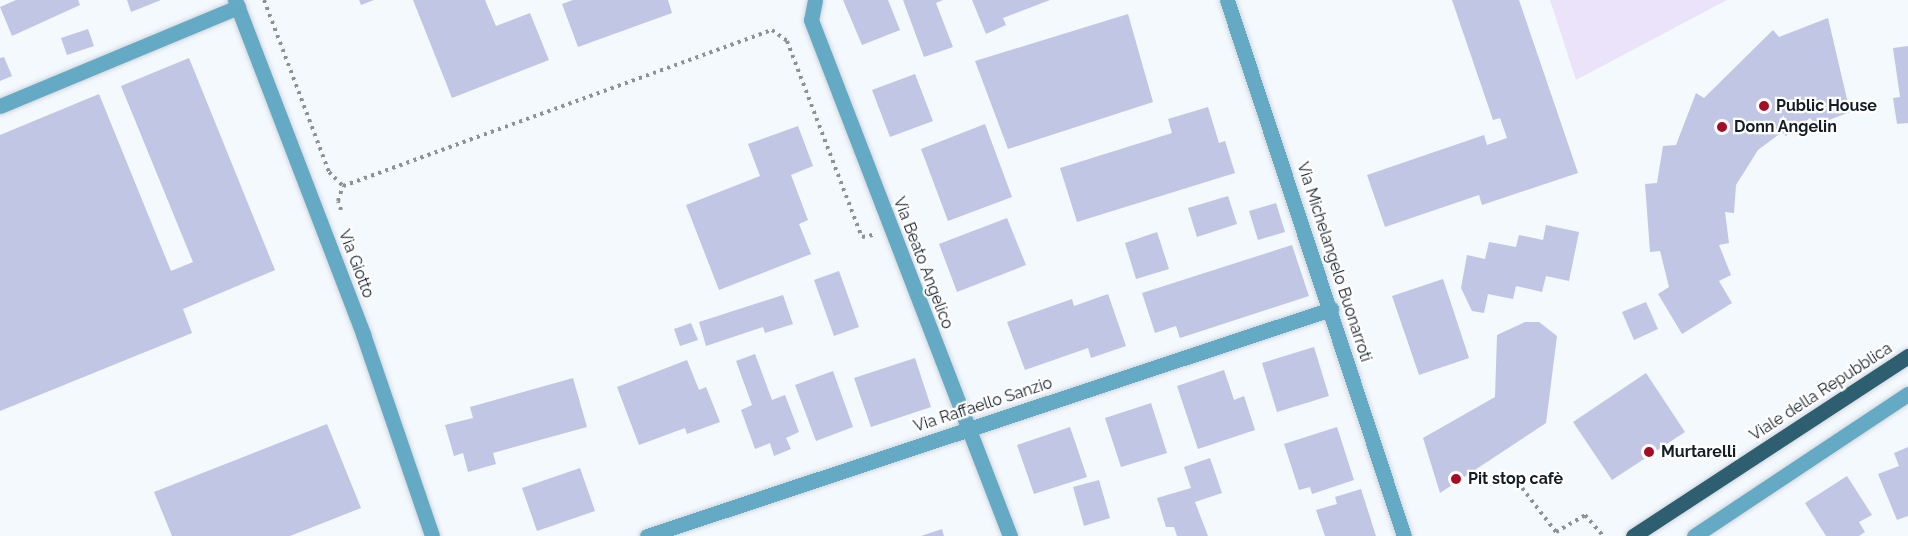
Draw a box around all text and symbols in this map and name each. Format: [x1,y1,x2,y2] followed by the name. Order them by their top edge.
[1776,96,1877,116] place label: Public House
[1757,99,1771,113] marker: Public House
[1734,117,1837,137] place label: Donn Angelin
[1715,120,1729,134] marker: Donn Angelin
[1293,160,1375,364] street label: Via Michelangelo Buonarroti
[889,194,957,332] street label: Via Beato Angelico
[334,227,378,301] street label: Via Giotto
[1746,339,1896,445] street label: Viale della Repubblica
[911,374,1055,436] street label: Via Raffaello Sanzio
[1661,442,1736,462] place label: Murtarelli
[1642,445,1656,459] marker: Murtarelli
[1468,469,1563,489] place label: Pit stop cafè
[1449,472,1463,486] marker: Pit stop cafè

